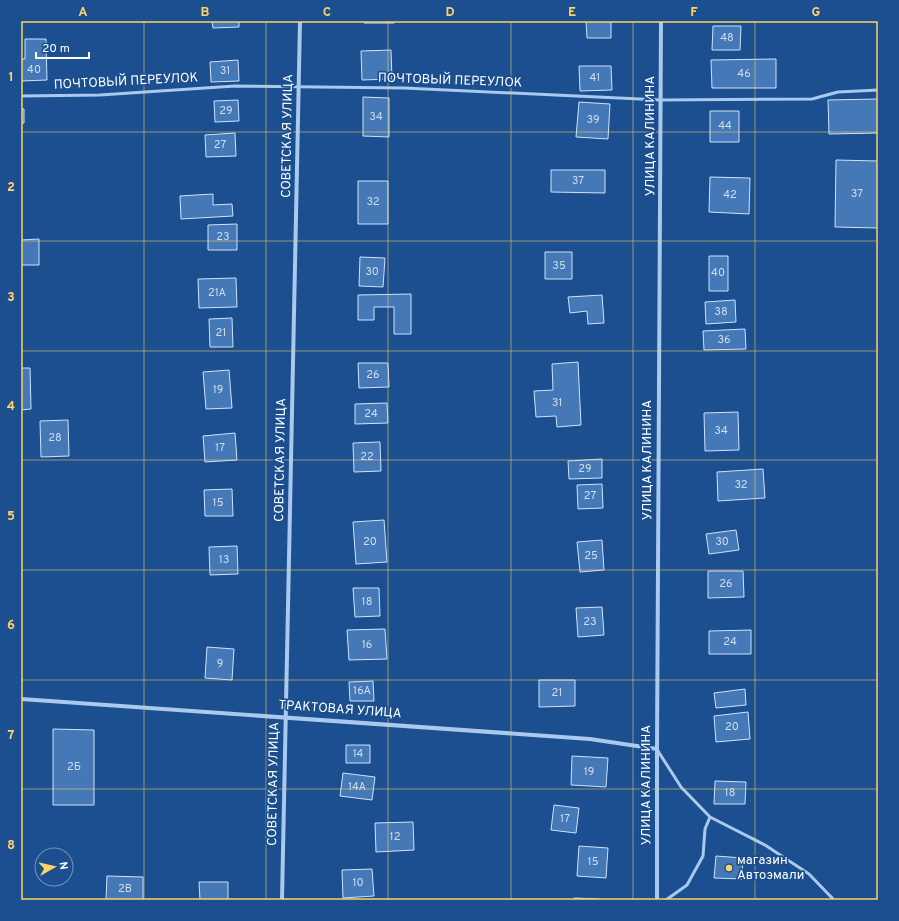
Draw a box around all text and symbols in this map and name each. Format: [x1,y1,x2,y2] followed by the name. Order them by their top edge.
[78,5,88,21] text: A
[201,5,210,21] text: B
[323,5,331,21] text: C
[445,5,455,21] text: D
[568,5,576,21] text: E
[690,5,698,21] text: F
[812,5,821,21] text: G
[720,31,734,45] house number: 48
[36,34,89,60] scale bar
[42,41,70,57] text: 20 m
[27,63,41,77] house number: 40
[220,64,230,78] house number: 31
[737,67,751,81] house number: 46
[53,68,199,94] street label: ПОЧТОВЫЙ ПЕРЕУЛОК
[377,68,523,92] street label: ПОЧТОВЫЙ ПЕРЕУЛОК
[8,70,14,86] text: 1
[590,71,600,85] house number: 41
[279,74,297,198] street label: СОВЕТСКАЯ УЛИЦА
[643,76,659,196] street label: УЛИЦА КАЛИНИНА
[219,104,233,118] house number: 29
[369,110,383,124] house number: 34
[587,113,599,127] house number: 39
[718,119,732,133] house number: 44
[214,138,226,152] house number: 27
[572,174,584,188] house number: 37
[7,180,15,196] text: 2
[851,187,863,201] house number: 37
[723,188,737,202] house number: 42
[366,195,380,209] house number: 32
[216,230,230,244] house number: 23
[552,259,566,273] house number: 35
[365,265,379,279] house number: 30
[711,266,725,280] house number: 40
[208,286,226,300] house number: 21А
[7,290,15,306] text: 3
[714,305,728,319] house number: 38
[216,326,226,340] house number: 21
[717,333,731,347] house number: 36
[366,368,380,382] house number: 26
[213,383,223,397] house number: 19
[552,396,562,410] house number: 31
[272,398,290,522] street label: СОВЕТСКАЯ УЛИЦА
[7,399,15,415] text: 4
[640,400,656,520] street label: УЛИЦА КАЛИНИНА
[364,407,378,421] house number: 24
[714,424,728,438] house number: 34
[48,431,62,445] house number: 28
[215,441,225,455] house number: 17
[360,450,374,464] house number: 22
[578,462,592,476] house number: 29
[734,478,748,492] house number: 32
[584,489,596,503] house number: 27
[213,496,224,510] house number: 15
[7,509,15,525] text: 5
[363,535,377,549] house number: 20
[715,535,729,549] house number: 30
[584,549,598,563] house number: 25
[219,553,229,567] house number: 13
[719,577,733,591] house number: 26
[362,595,372,609] house number: 18
[583,615,597,629] house number: 23
[7,618,15,634] text: 6
[723,635,737,649] house number: 24
[362,638,372,652] house number: 16
[217,657,223,671] house number: 9
[353,684,371,698] house number: 16А
[552,686,562,700] house number: 21
[278,698,402,722] street label: ТРАКТОВАЯ УЛИЦА
[725,720,739,734] house number: 20
[265,722,283,846] street label: СОВЕТСКАЯ УЛИЦА
[639,725,655,845] street label: УЛИЦА КАЛИНИНА
[8,728,15,744] text: 7
[353,747,364,761] house number: 14
[67,760,81,774] house number: 2Б
[584,765,594,779] house number: 19
[348,780,366,794] house number: 14А
[725,786,735,800] house number: 18
[560,812,570,826] house number: 17
[390,830,400,844] house number: 12
[7,838,15,854] text: 8
[34,847,74,887] north arrow
[737,853,804,884] place label: магазин Автоэмали
[588,855,599,869] house number: 15
[55,861,70,871] text: N
[724,863,734,873] marker: магазин Автоэмали
[352,876,364,890] house number: 10
[118,882,132,896] house number: 2В

